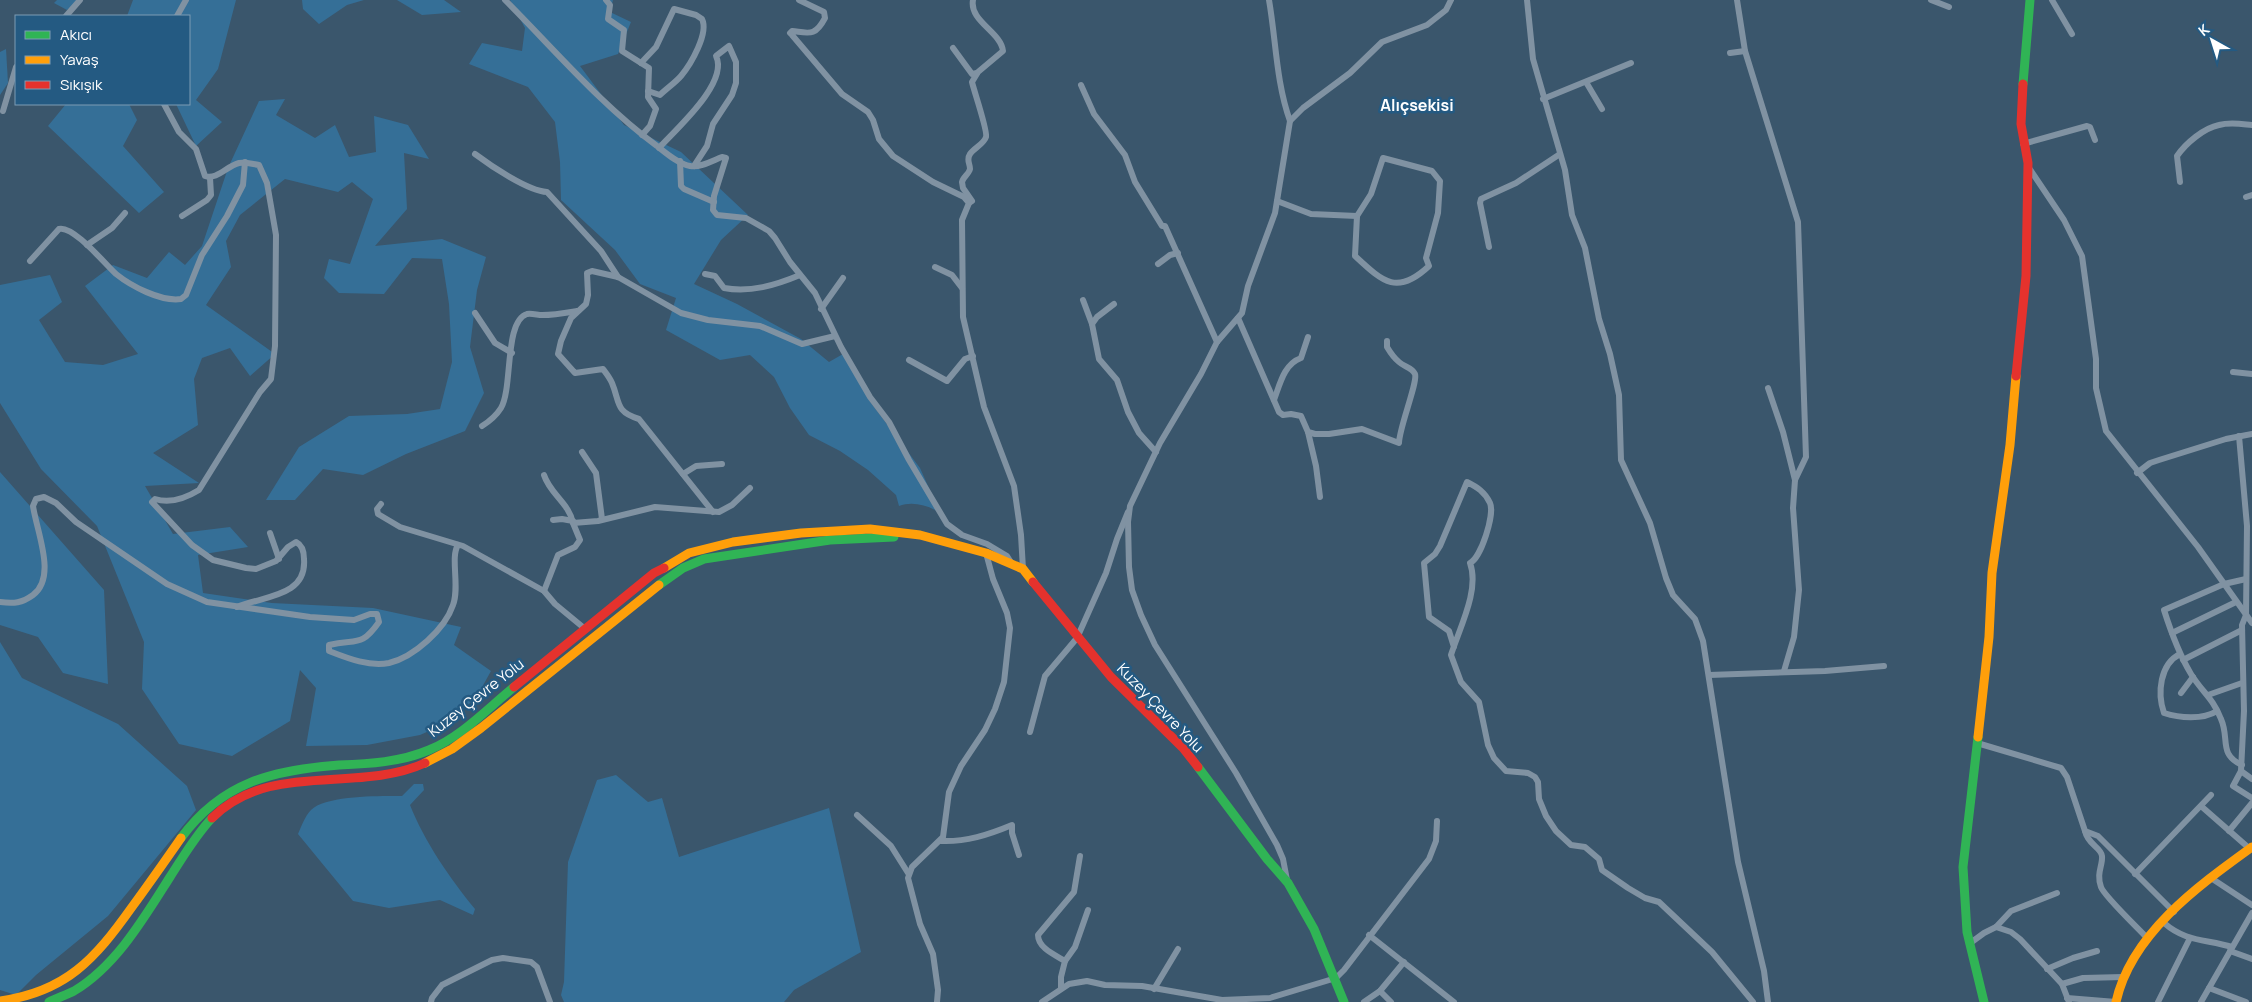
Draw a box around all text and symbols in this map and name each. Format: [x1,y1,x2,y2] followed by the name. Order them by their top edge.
[15,15,190,105] legend
[2187,15,2237,65] north arrow
[2194,19,2214,40] text: K
[60,24,92,45] text: Akıcı
[60,49,99,70] text: Yavaş
[60,74,103,95] text: Sıkışık
[1380,94,1454,116] district label: Alıçsekisi
[423,653,528,742] street label: Kuzey Çevre Yolu
[1112,658,1208,757] street label: Kuzey Çevre Yolu

